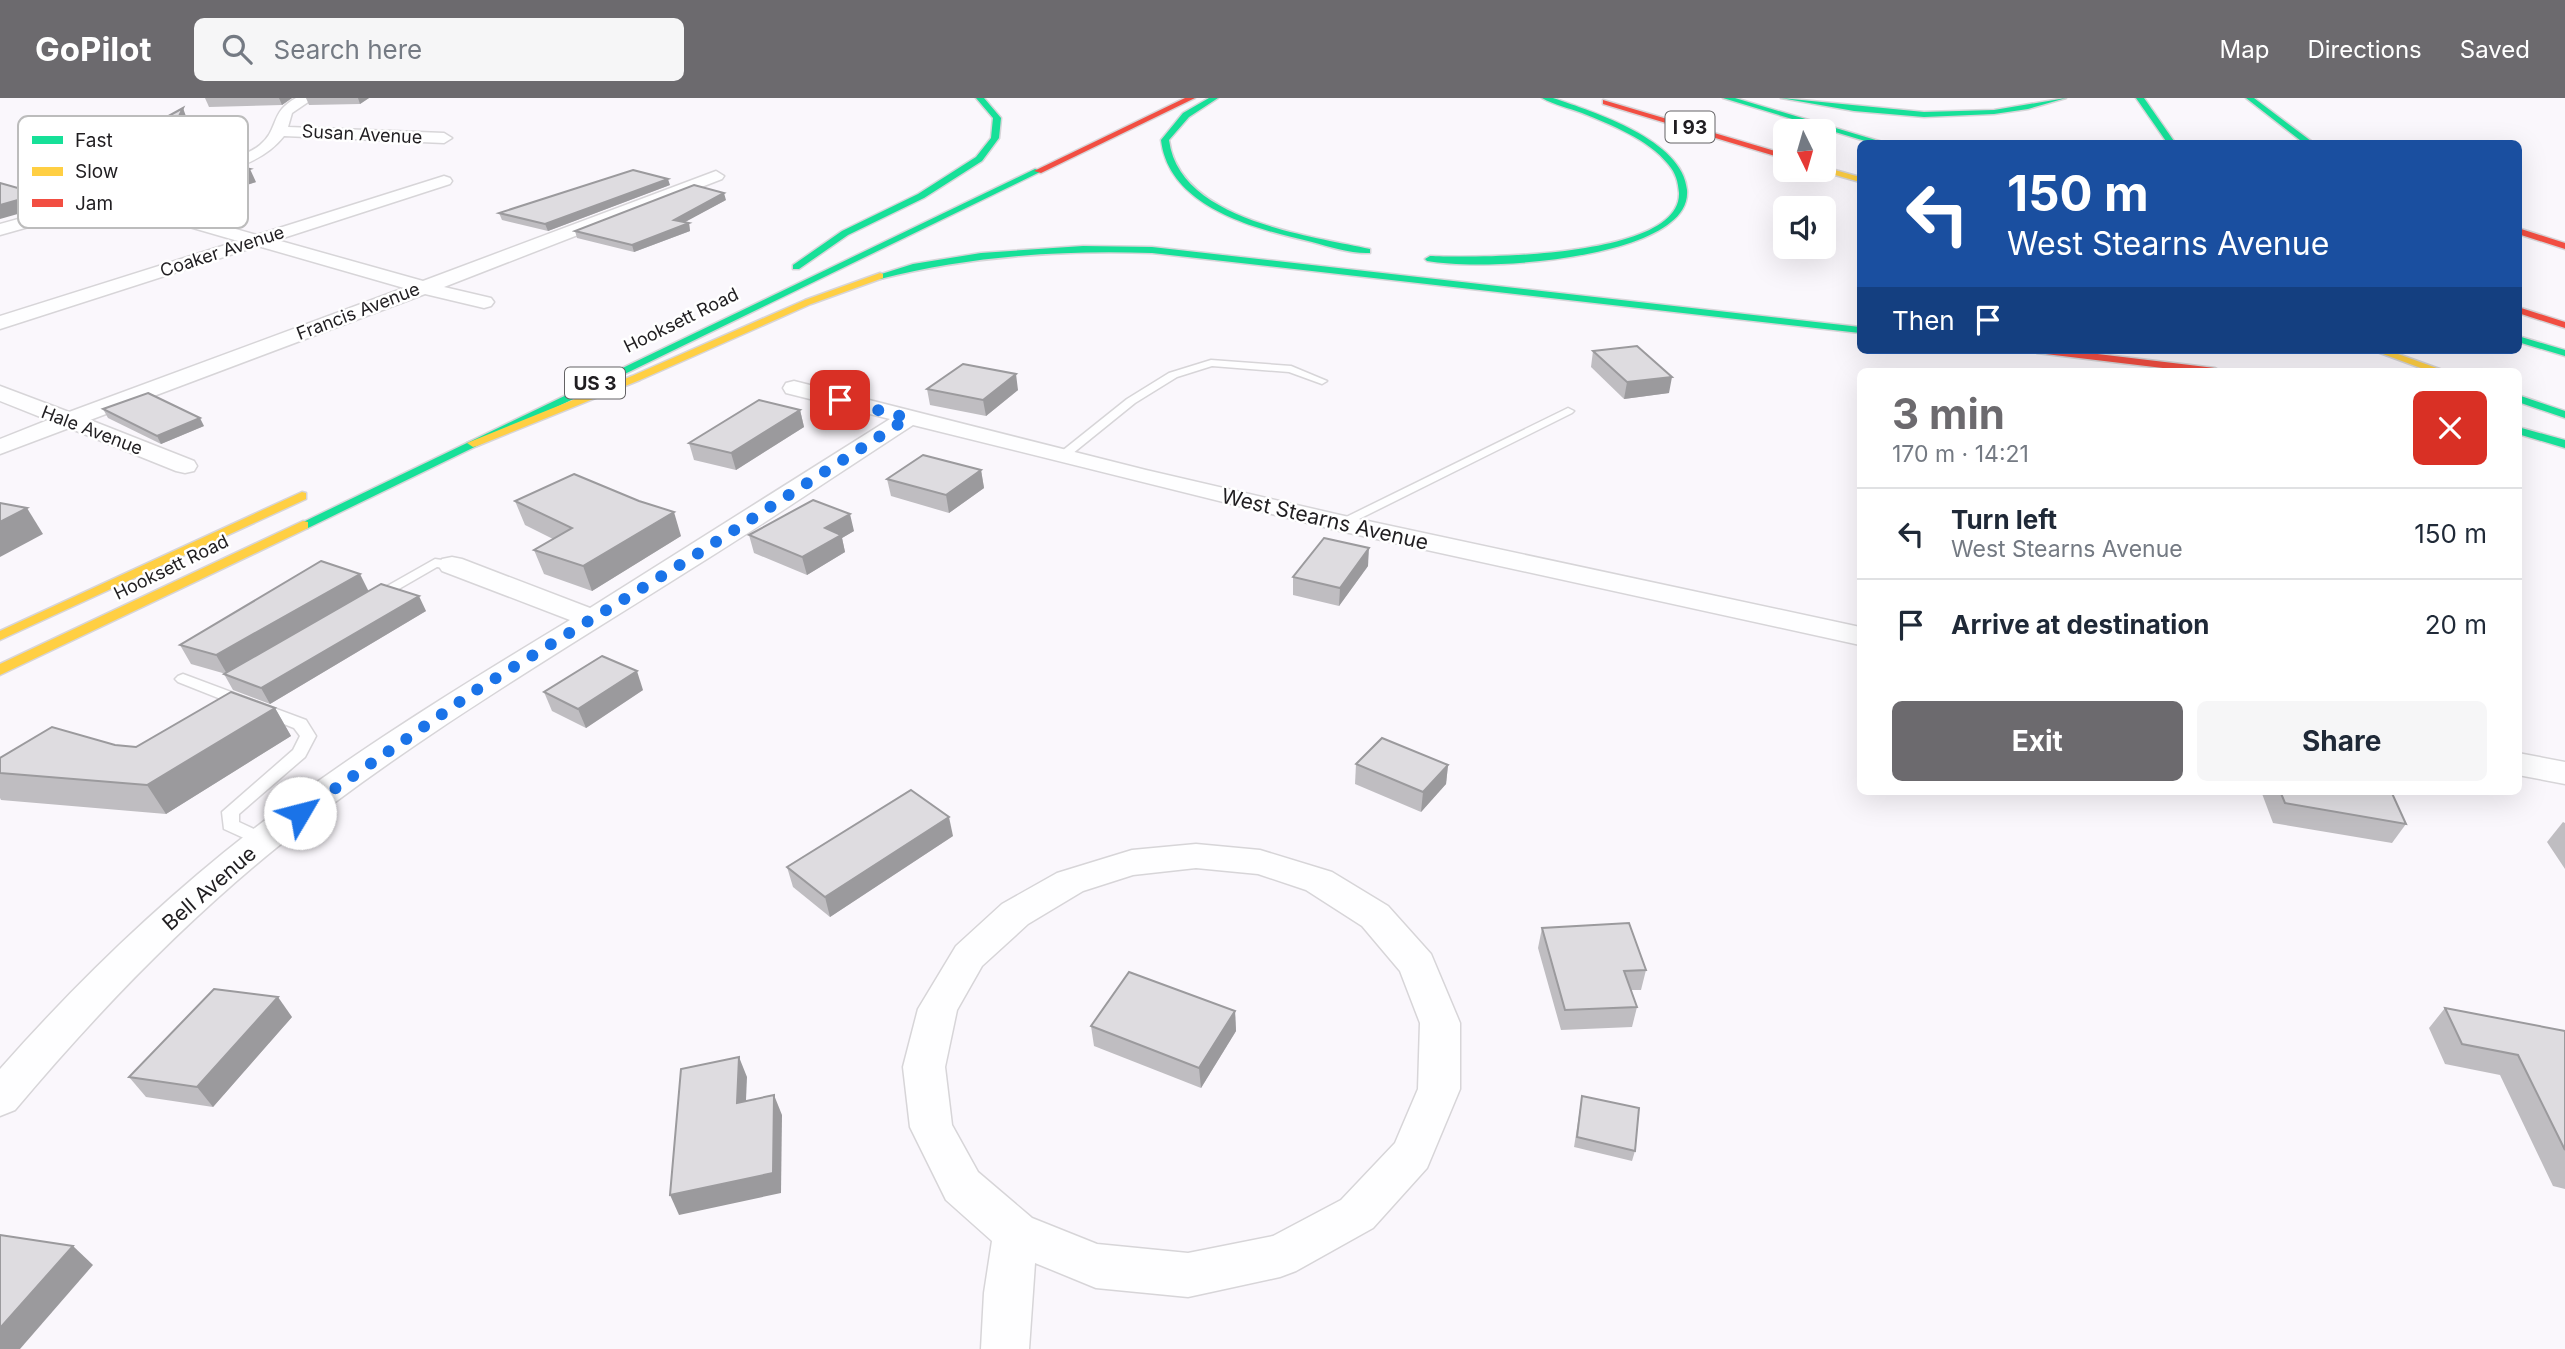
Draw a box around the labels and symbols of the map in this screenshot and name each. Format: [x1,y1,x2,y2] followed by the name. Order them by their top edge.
[1666,112,1714,142] road number: I 93
[18,116,248,228] legend
[1773,119,1836,182] north arrow
[301,120,423,148] street label: Susan Avenue
[75,129,113,152] text: Fast
[75,160,118,183] text: Slow
[75,192,113,215] text: Jam
[157,221,287,281] street label: Coaker Avenue
[294,278,422,344] street label: Francis Avenue
[620,283,742,357] street label: Hooksett Road
[565,368,625,398] road number: US 3
[810,370,870,430] pin
[38,401,146,459] street label: Hale Avenue
[1219,483,1431,555] street label: West Stearns Avenue
[110,530,232,604] street label: Hooksett Road
[263,776,337,850] position arrow
[157,841,261,935] street label: Bell Avenue

